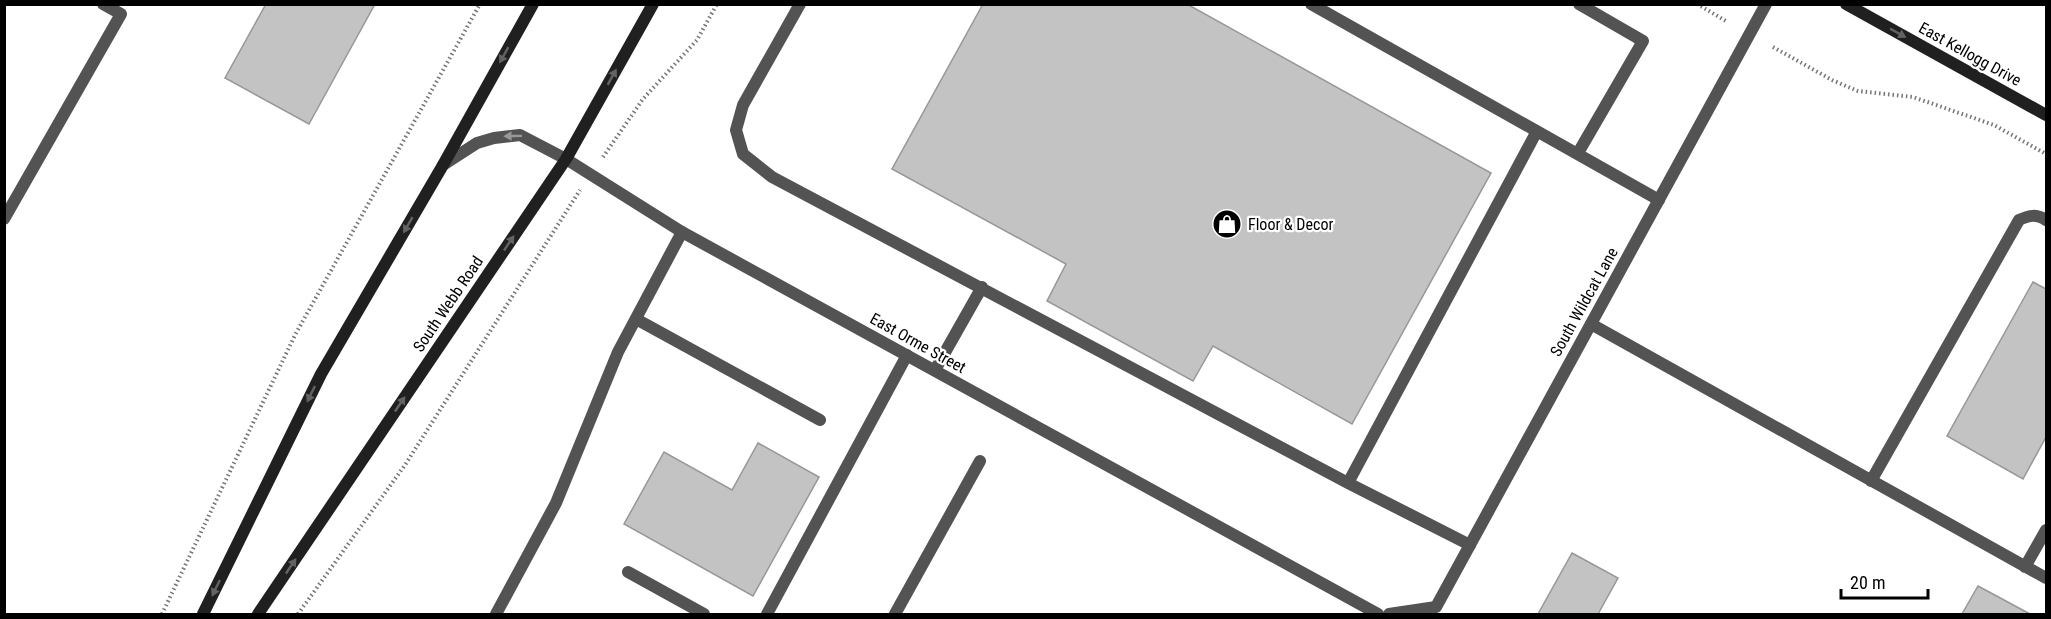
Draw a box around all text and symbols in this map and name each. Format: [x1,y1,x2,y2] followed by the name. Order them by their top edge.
[1915,18,2025,90] street label: East Kellogg Drive
[1889,28,1906,38] one-way arrow
[500,47,510,64] one-way arrow
[607,68,617,85] one-way arrow
[504,132,523,141] one-way arrow
[1211,208,1243,240] shop icon: Floor & Decor
[1248,215,1333,234] place label: Floor & Decor
[403,217,413,234] one-way arrow
[503,235,514,251] one-way arrow
[1546,244,1622,360] street label: South Wildcat Lane
[409,253,487,355] street label: South Webb Road
[867,309,969,377] street label: East Orme Street
[306,386,316,403] one-way arrow
[394,397,406,413] one-way arrow
[285,558,296,574] one-way arrow
[1841,562,1928,600] scale bar
[1850,572,1885,593] text: 20 m
[211,579,221,597] one-way arrow

